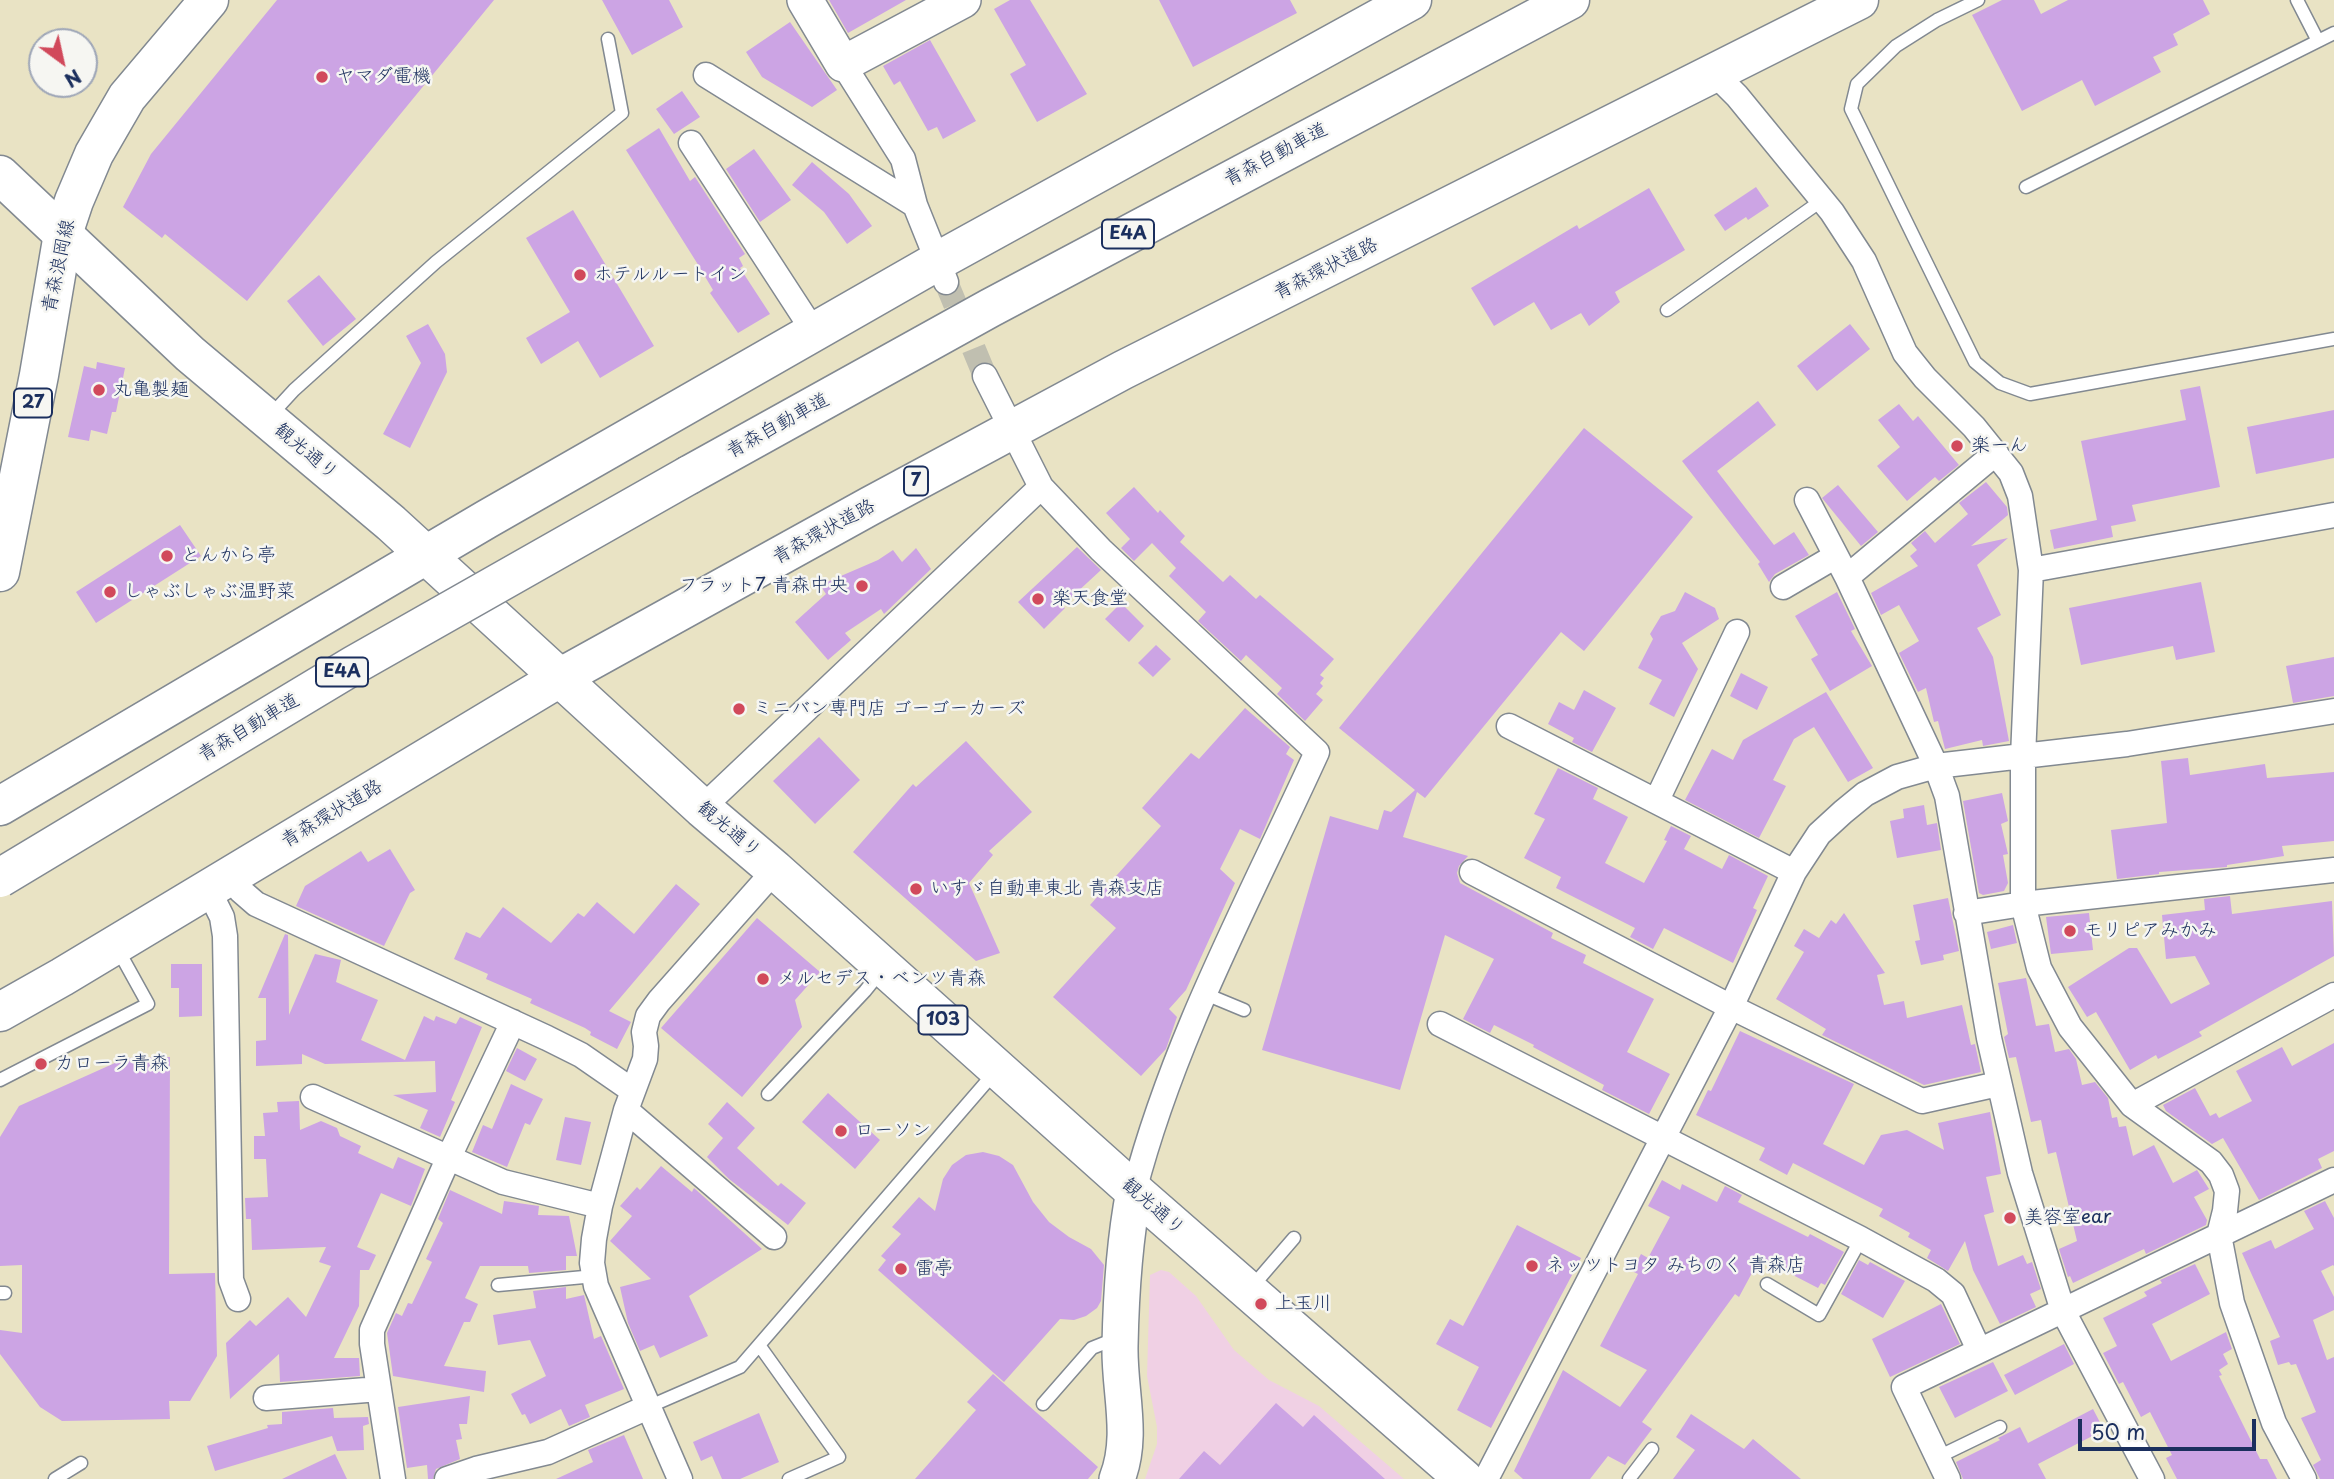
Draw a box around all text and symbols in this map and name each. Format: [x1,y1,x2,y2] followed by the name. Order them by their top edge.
[28,28,98,98] north arrow
[59,63,87,95] text: N
[336,66,431,88] place label: ヤマダ電機
[314,69,330,85] marker: ヤマダ電機
[1220,118,1332,192] street label: 青森自動車道
[38,217,80,315] street label: 青森浪岡線
[1102,220,1154,248] road number: E4A
[1270,233,1382,305] street label: 青森環状道路
[594,264,747,286] place label: ホテルルートイン
[572,267,588,283] marker: ホテルルートイン
[113,379,189,401] place label: 丸亀製麺
[91,382,107,398] marker: 丸亀製麺
[14,388,52,418] road number: 27
[723,388,833,464] street label: 青森自動車道
[270,419,342,485] street label: 観光通り
[1971,435,2028,457] place label: 楽ーん
[1949,438,1965,454] marker: 楽ーん
[904,466,928,495] road number: 7
[769,494,879,570] street label: 青森環状道路
[181,545,276,567] place label: とんから亭
[159,548,175,564] marker: とんから亭
[679,575,848,597] place label: フラット7 青森中央
[854,578,870,594] marker: フラット7 青森中央
[124,581,295,603] place label: しゃぶしゃぶ温野菜
[102,584,118,600] marker: しゃぶしゃぶ温野菜
[1052,588,1128,610] place label: 楽天食堂
[1030,591,1046,607] marker: 楽天食堂
[316,658,368,686] road number: E4A
[194,689,304,767] street label: 青森自動車道
[753,698,1025,720] place label: ミニバン専門店 ゴーゴーカーズ
[731,701,747,717] marker: ミニバン専門店 ゴーゴーカーズ
[277,775,387,853] street label: 青森環状道路
[693,797,765,863] street label: 観光通り
[930,878,1164,900] place label: いすゞ自動車東北 青森支店
[908,881,924,897] marker: いすゞ自動車東北 青森支店
[2084,920,2217,942] place label: モリピアみかみ
[2062,923,2078,939] marker: モリピアみかみ
[777,968,986,990] place label: メルセデス・ベンツ青森
[755,971,771,987] marker: メルセデス・ベンツ青森
[918,1006,968,1035] road number: 103
[55,1053,169,1075] place label: カローラ青森
[33,1056,49,1072] marker: カローラ青森
[855,1120,931,1142] place label: ローソン
[833,1123,849,1139] marker: ローソン
[1117,1173,1189,1241] street label: 観光通り
[2024,1207,2111,1229] place label: 美容室ear
[2002,1210,2018,1226] marker: 美容室ear
[1546,1255,1805,1277] place label: ネッツトヨタ みちのく 青森店
[915,1258,953,1280] place label: 雷亭
[1524,1258,1540,1274] marker: ネッツトヨタ みちのく 青森店
[893,1261,909,1277] marker: 雷亭
[1275,1293,1332,1315] place label: 上玉川
[1253,1296,1269,1312] marker: 上玉川
[2082,1406,2260,1450] scale bar
[2091,1415,2145,1447] text: 50 m

